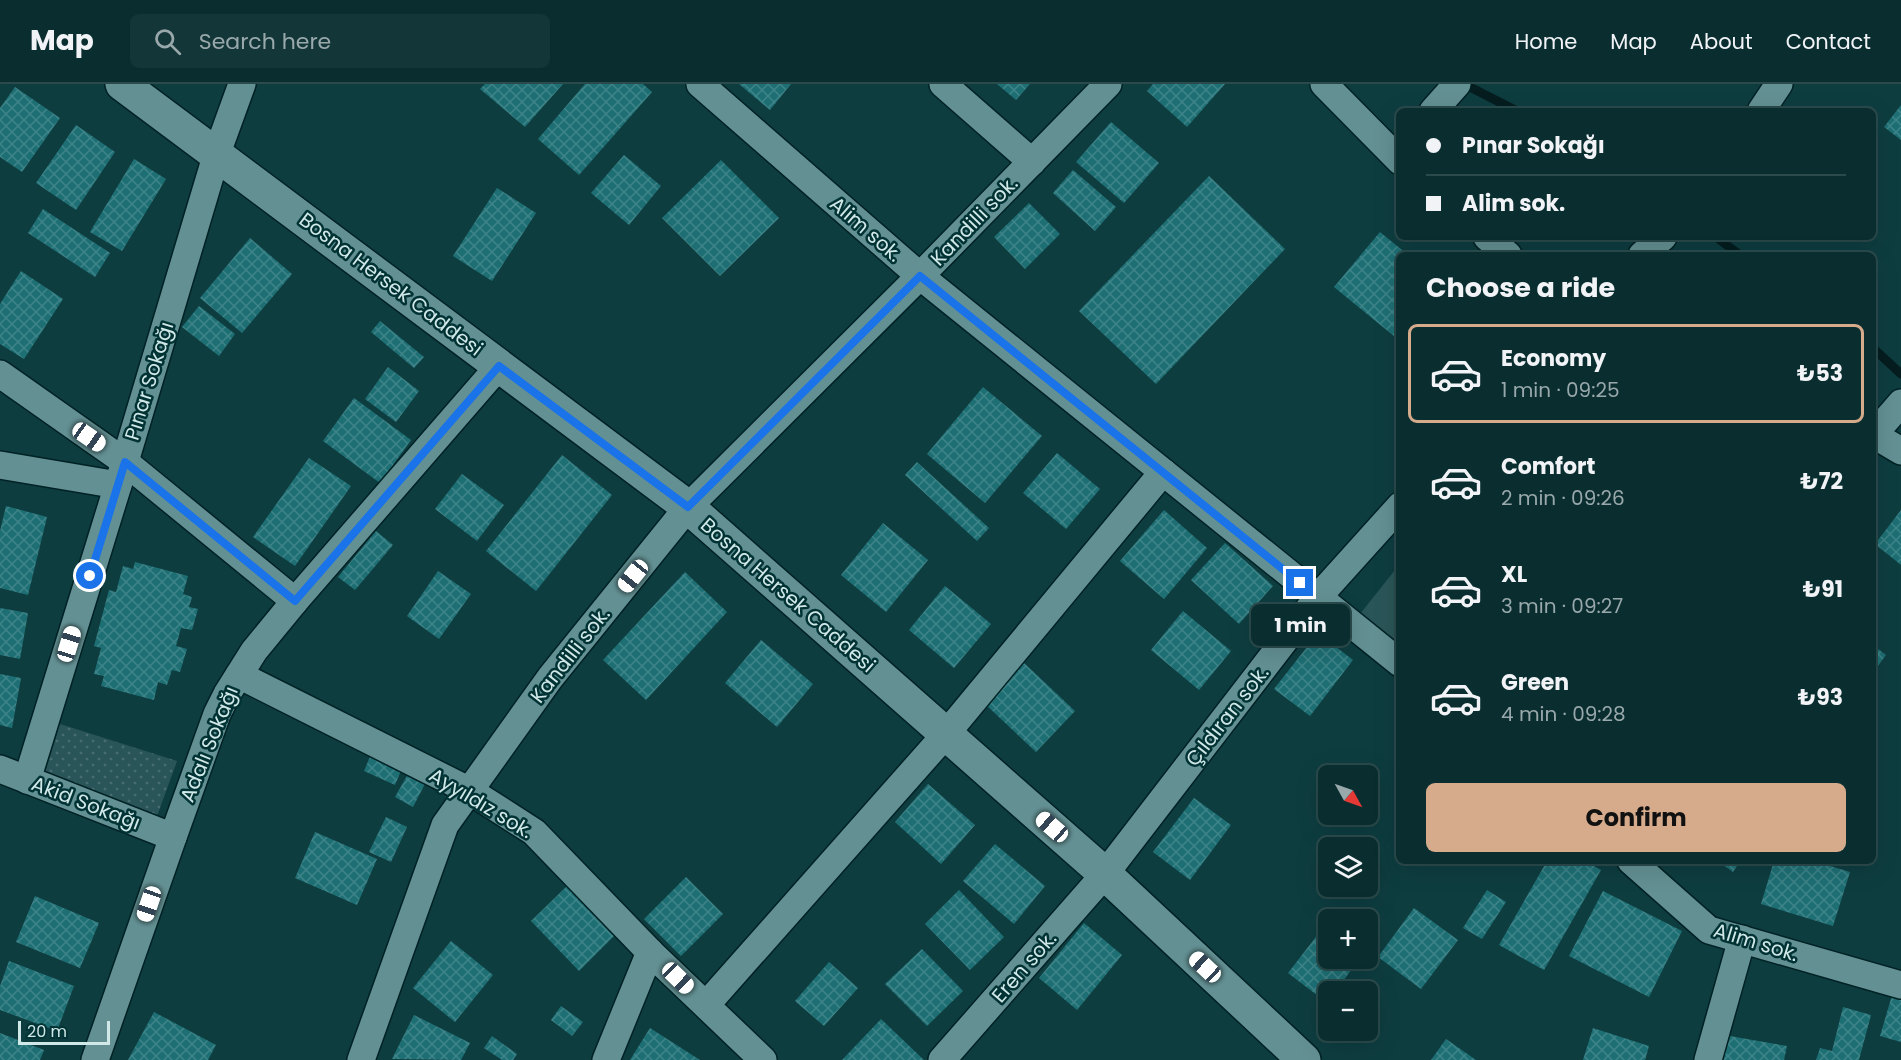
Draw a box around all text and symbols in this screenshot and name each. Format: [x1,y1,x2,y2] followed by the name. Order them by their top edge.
[130,14,550,68] search box
[30,21,94,60] text: Map
[151,25,184,58] icon: search
[199,26,331,57] text: Search here
[1515,27,1577,56] text: Home
[1610,27,1657,56] text: Map
[1690,27,1753,56] text: About
[1786,27,1871,56] text: Contact
[1462,130,1605,161] text: Pınar Sokağı
[924,170,1024,272] street label: Kandilli sok.
[1462,188,1565,219] text: Alim sok.
[824,190,908,268] street label: Alim sok.
[293,206,489,362] street label: Bosna Hersek Caddesi
[1426,269,1615,306] text: Choose a ride
[118,318,180,444] street label: Pınar Sokağı
[1501,343,1606,374] text: Economy
[1429,347,1483,401] icon: car
[1797,358,1843,389] text: ₺53
[1501,376,1619,404] text: 1 min · 09:25
[69,419,109,455] car
[1501,451,1595,482] text: Comfort
[1429,455,1483,509] icon: car
[1800,466,1843,497] text: ₺72
[1501,484,1625,512] text: 2 min · 09:26
[695,511,881,679] street label: Bosna Hersek Caddesi
[615,556,651,596] car
[1501,559,1527,590] text: XL
[76,562,103,589] route start
[1429,563,1483,617] icon: car
[1286,569,1313,596] route end
[1803,574,1843,605] text: ₺91
[1501,592,1623,620] text: 3 min · 09:27
[524,601,616,709] street label: Kandilli sok.
[1250,604,1350,646] callout: 1 min
[1274,611,1327,639] text: 1 min
[55,624,83,664] car
[1179,660,1275,772] street label: Çıldıran sok.
[1501,667,1569,698] text: Green
[1429,671,1483,725] icon: car
[173,682,245,806] street label: Adalı Sokağı
[1798,682,1843,713] text: ₺93
[1501,700,1626,728] text: 4 min · 09:28
[424,761,538,845] street label: Ayyıldız sok.
[1318,765,1378,825] north arrow
[1318,765,1378,1041] map controls
[28,769,144,837] street label: Akid Sokağı
[1426,783,1846,852] button: Confirm
[1033,808,1071,846] car
[1318,837,1378,897] button: layers
[135,884,163,924] car
[1318,909,1378,969] button: +
[1710,916,1802,968] street label: Alim sok.
[985,925,1063,1009] street label: Eren sok.
[1186,948,1224,986] car
[659,959,697,997] car
[1318,981,1378,1041] button: −
[18,1018,110,1046] scale bar
[27,1020,67,1043] text: 20 m

